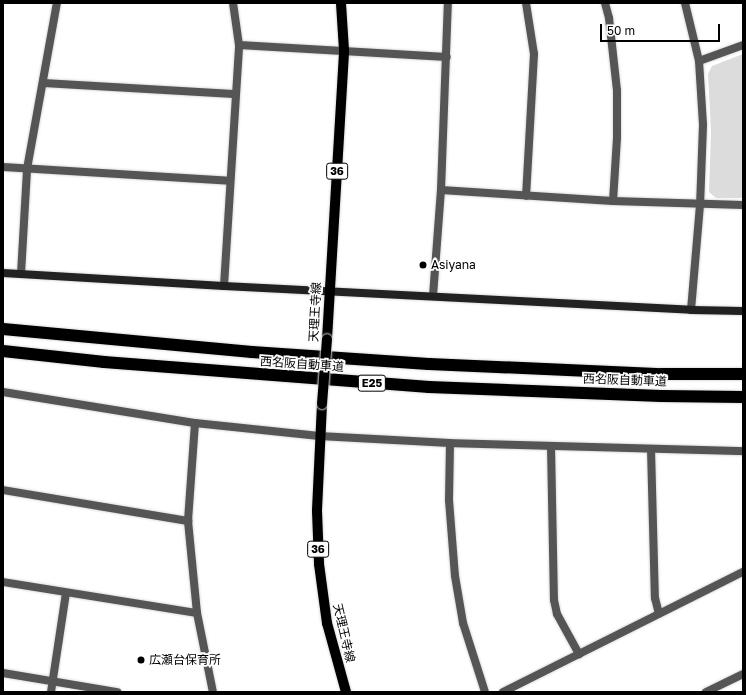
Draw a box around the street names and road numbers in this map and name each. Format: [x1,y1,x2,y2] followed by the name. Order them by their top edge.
[326,162,348,180] road number: 36
[306,282,324,342] street label: 天理王寺線
[260,354,344,374] street label: 西名阪自動車道
[583,371,667,389] street label: 西名阪自動車道
[357,374,387,392] road number: E25
[307,540,329,558] road number: 36
[330,602,358,664] street label: 天理王寺線

